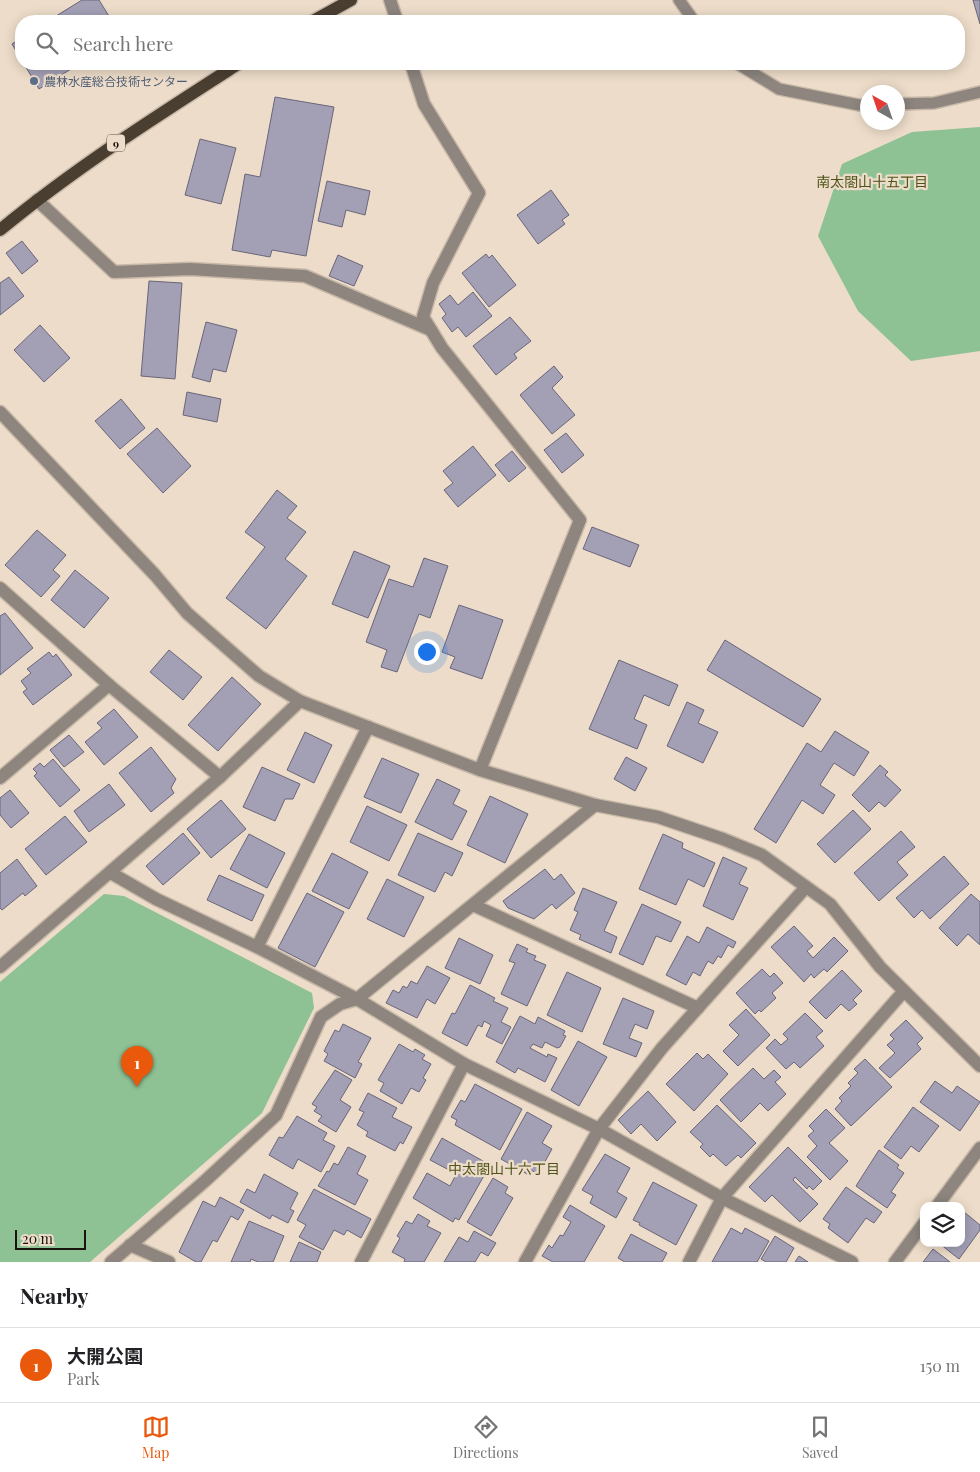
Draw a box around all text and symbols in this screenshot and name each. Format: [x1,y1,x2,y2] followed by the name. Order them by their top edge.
[15,15,965,70] search box
[33,29,61,57] icon: search
[73,30,173,56] text: Search here
[44,73,188,89] place label: 農林水産総合技術センター
[28,75,40,87] marker: 農林水産総合技術センター
[860,85,905,130] north arrow
[107,134,125,152] road number: 9
[816,172,928,191] district label: 南太閤山十五丁目
[414,639,440,665] your location
[121,1046,153,1087] pin: 1
[448,1159,560,1178] district label: 中太閤山十六丁目
[920,1202,965,1247] map controls
[920,1202,965,1247] button: layers
[15,1227,86,1250] scale bar
[22,1229,53,1248] text: 20 m
[20,1281,89,1309] text: Nearby
[67,1342,143,1368] text: 大開公園
[33,1355,39,1376] text: 1
[920,1355,960,1376] text: 150 m
[67,1368,100,1389] text: Park
[142,1413,170,1462] tab: Map
[453,1413,519,1462] tab: Directions
[802,1413,838,1462] tab: Saved

